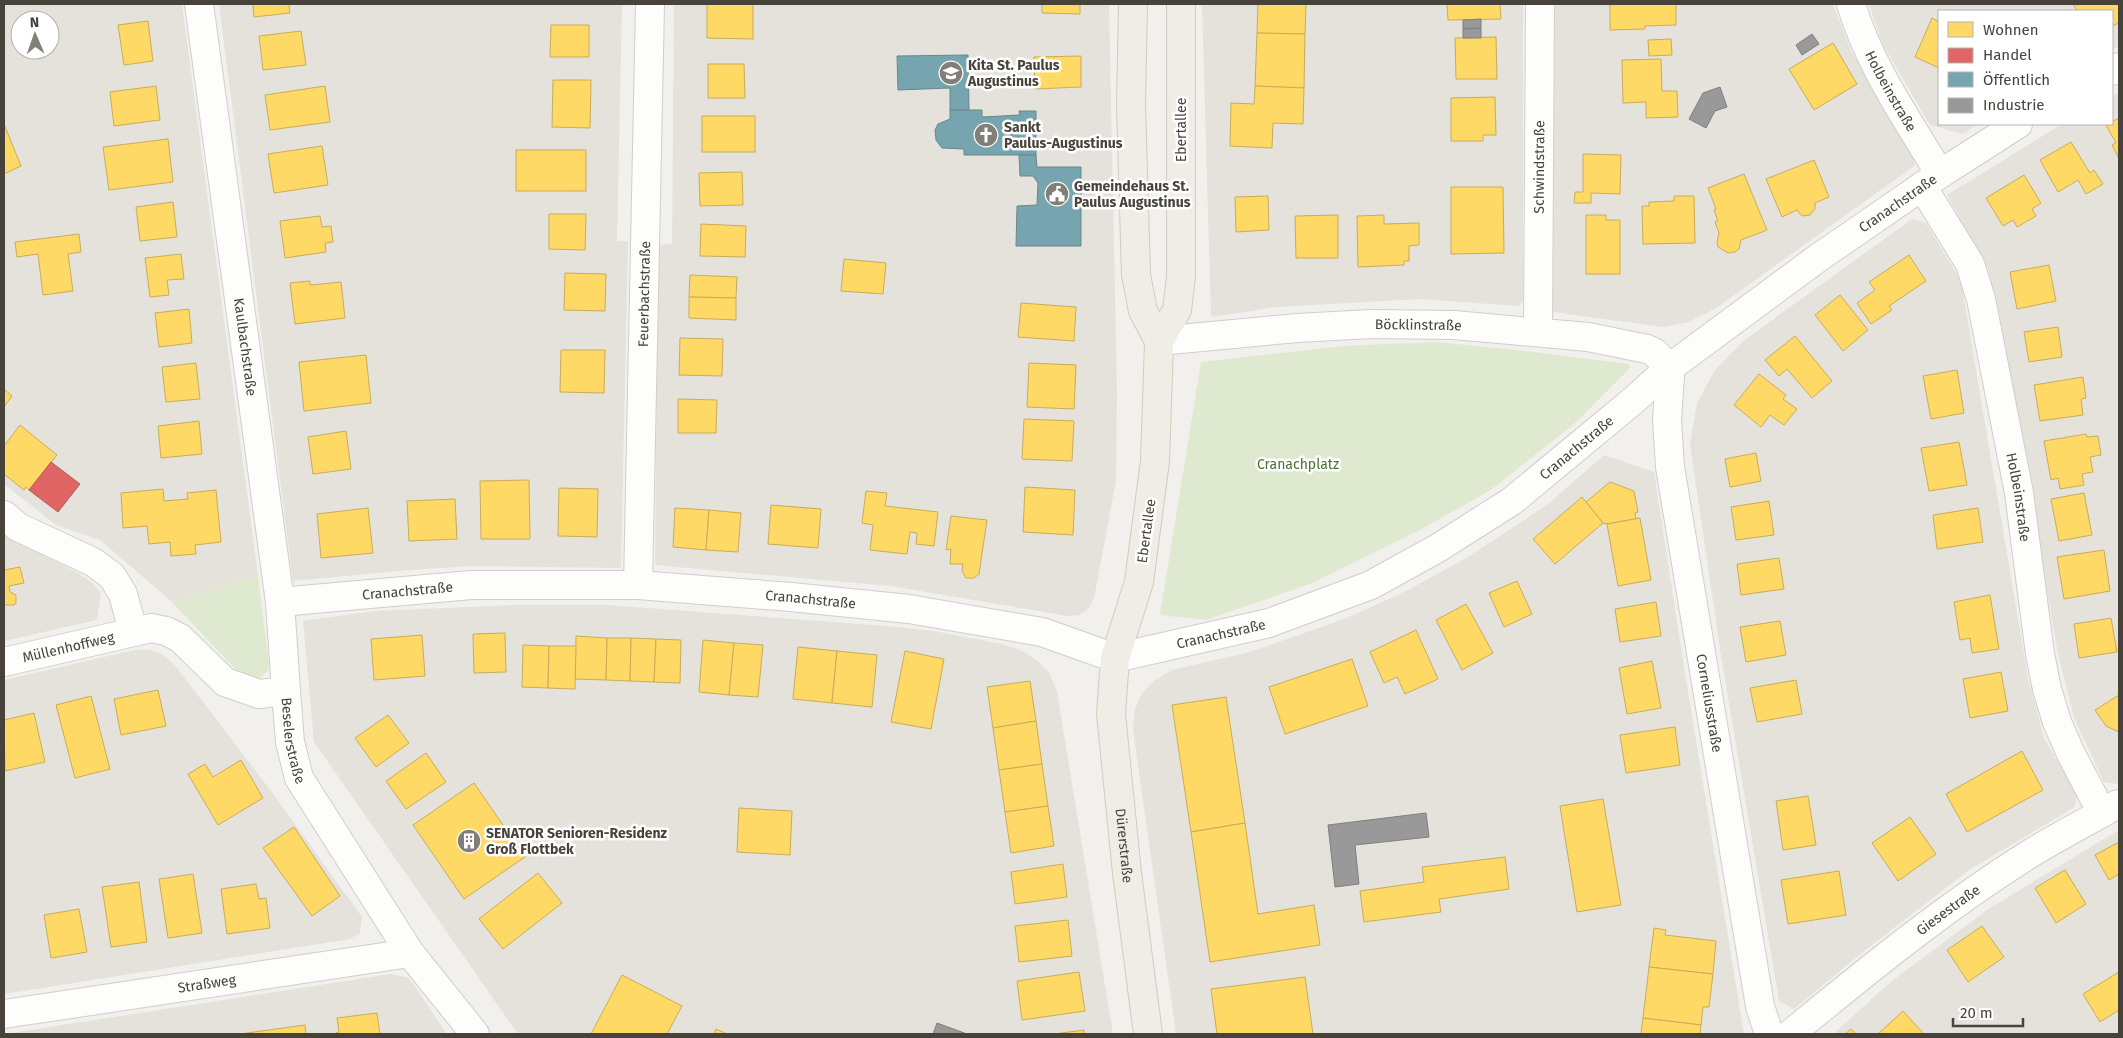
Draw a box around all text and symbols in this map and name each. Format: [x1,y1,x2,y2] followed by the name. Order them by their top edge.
[10,10,60,60] north arrow
[1938,10,2113,125] legend
[30,14,40,31] text: N
[1983,21,2039,39] text: Wohnen
[1983,46,2032,64] text: Handel
[1861,48,1920,135] street label: Holbeinstraße
[967,57,1060,90] place label: Kita St. Paulus Augustinus
[938,60,964,86] school or university icon: Kita St. Paulus Augustinus
[1983,71,2050,89] text: Öffentlich
[1983,96,2045,114] text: Industrie
[1173,98,1190,162] street label: Ebertallee
[1004,119,1123,152] place label: Sankt Paulus-Augustinus
[1531,120,1548,214] street label: Schwindstraße
[973,122,999,148] church icon: Sankt Paulus-Augustinus
[1856,171,1940,236] street label: Cranachstraße
[1074,178,1191,211] place label: Gemeindehaus St. Paulus Augustinus
[1044,181,1070,207] public building icon: Gemeindehaus St. Paulus Augustinus
[635,241,654,347] street label: Feuerbachstraße
[230,297,260,397] street label: Kaulbachstraße
[1375,316,1462,335] street label: Böcklinstraße
[1536,412,1617,484] street label: Cranachstraße
[2002,451,2033,543] street label: Holbeinstraße
[1257,456,1339,473] park label: Cranachplatz
[1134,498,1159,564] street label: Ebertallee
[361,579,454,604] street label: Cranachstraße
[765,587,857,613] street label: Cranachstraße
[1175,616,1267,653] street label: Cranachstraße
[21,629,117,666] street label: Müllenhoffweg
[1692,653,1726,754] street label: Corneliusstraße
[278,697,309,787] street label: Beselerstraße
[1112,807,1136,884] street label: Dürerstraße
[486,825,668,858] place label: SENATOR Senioren-Residenz Groß Flottbek
[456,828,482,854] building icon: SENATOR Senioren-Residenz Groß Flottbek
[1913,881,1983,939] street label: Giesestraße
[177,971,238,997] street label: Straßweg
[1953,996,2023,1028] scale bar
[1960,1004,1993,1022] text: 20 m

